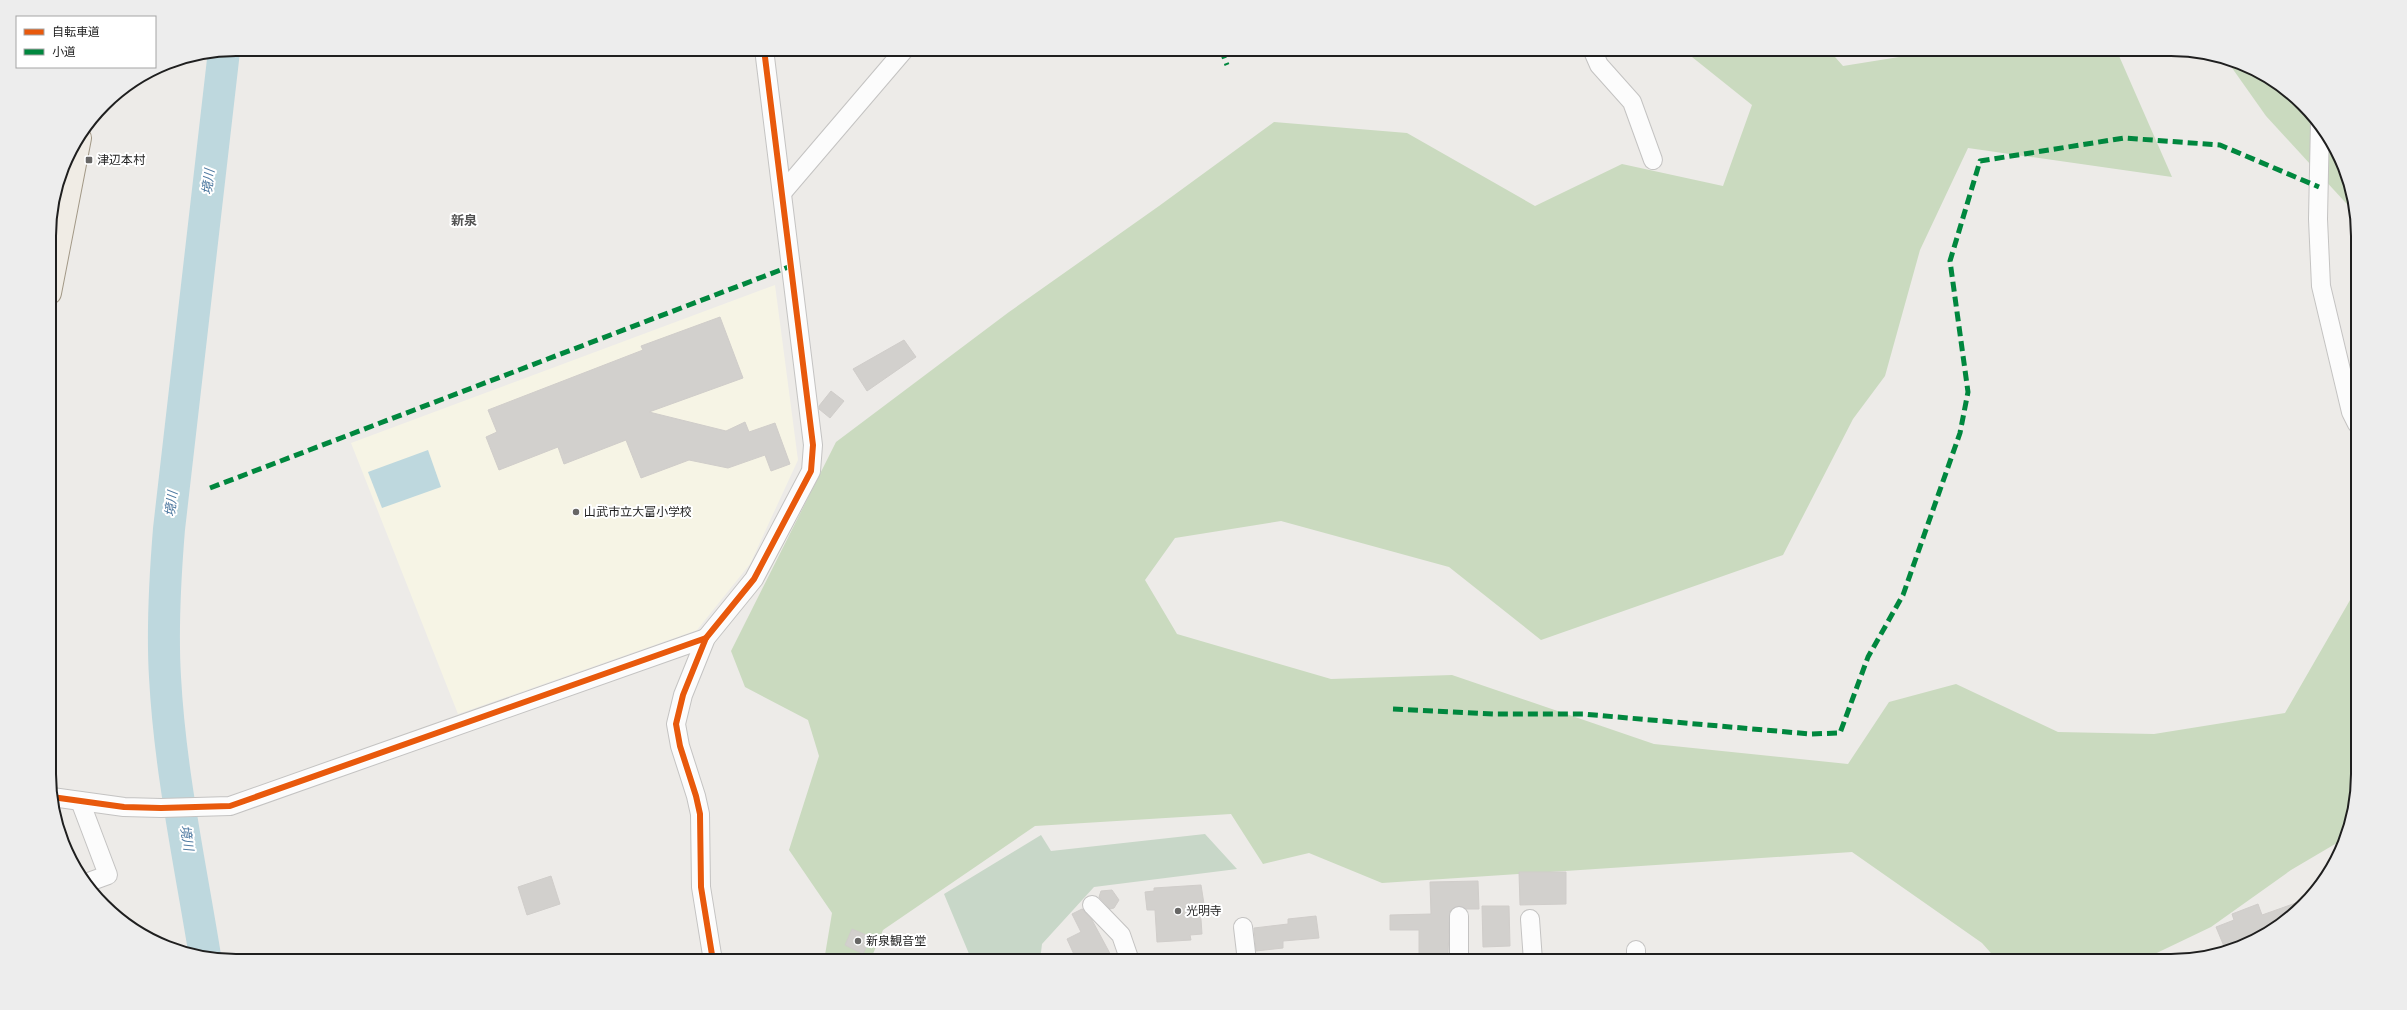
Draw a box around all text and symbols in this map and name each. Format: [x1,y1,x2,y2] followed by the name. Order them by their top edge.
[16,16,156,68] legend
[52,25,100,38] text: 自転車道
[52,45,76,58] text: 小道
[97,153,146,166] place label: 津辺本村
[84,155,94,165] marker: 津辺本村
[200,166,217,196] water label: 境川
[451,213,477,228] district label: 新泉
[163,488,180,518] water label: 境川
[584,505,692,518] place label: 山武市立大富小学校
[571,507,581,517] marker: 山武市立大富小学校
[178,824,196,854] water label: 境川
[1186,905,1222,917] place label: 光明寺
[1173,906,1183,916] marker: 光明寺
[866,934,926,947] place label: 新泉観音堂
[853,936,863,946] marker: 新泉観音堂

